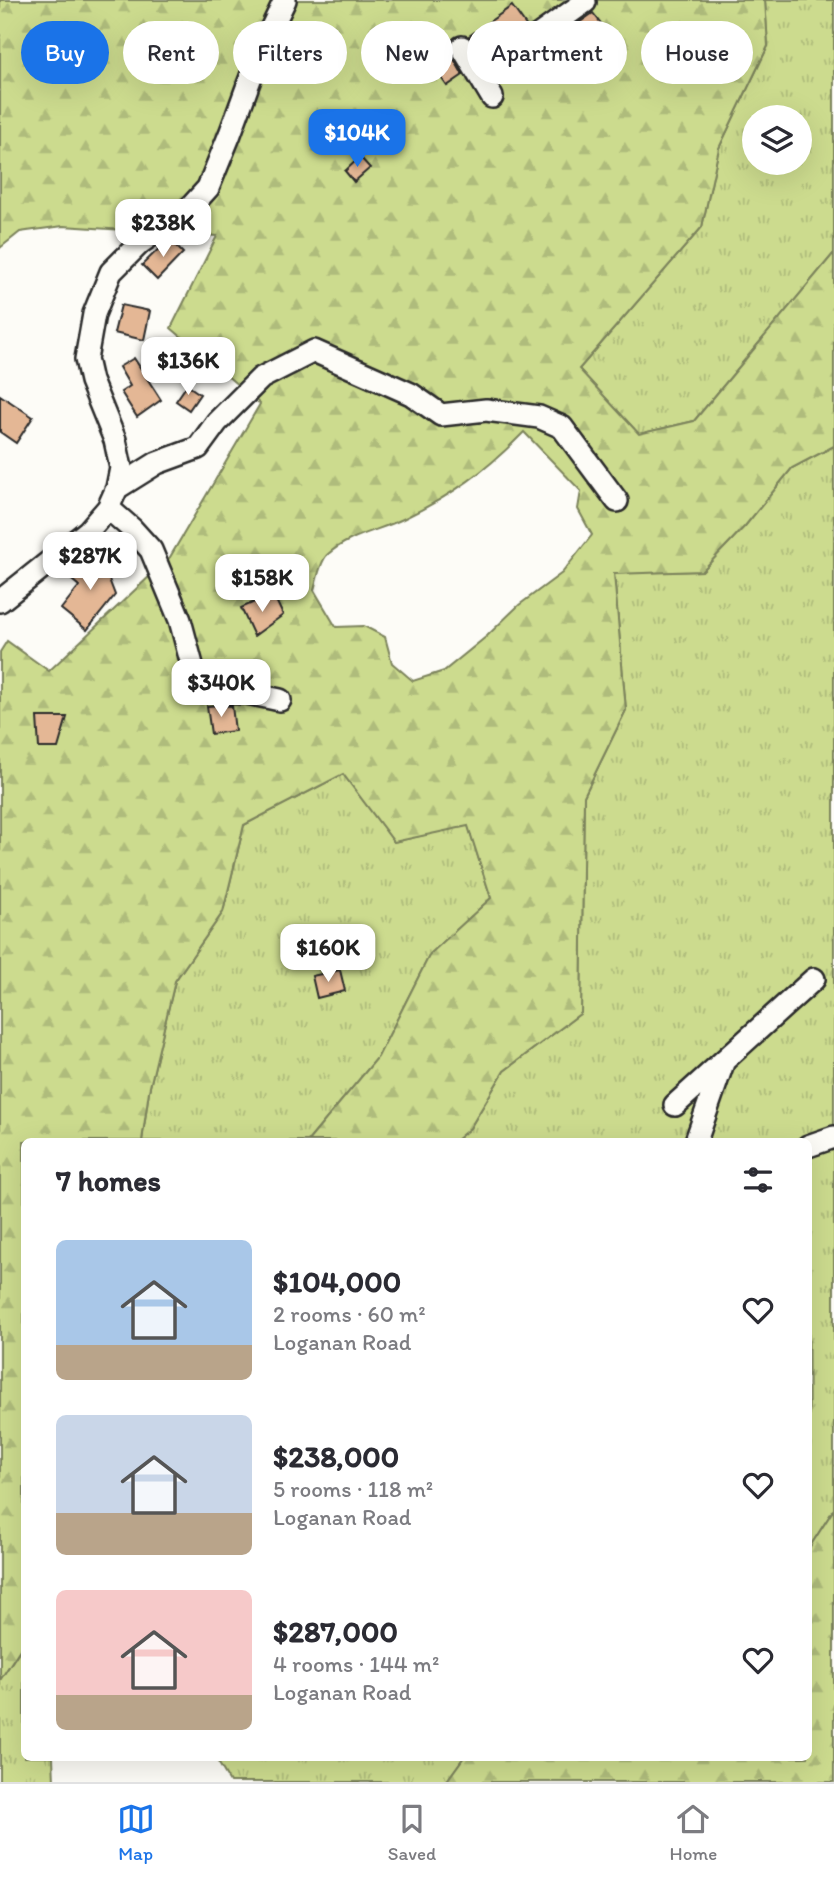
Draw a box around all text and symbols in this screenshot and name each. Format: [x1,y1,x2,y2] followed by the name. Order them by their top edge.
[21,21,109,84] chip: Buy
[123,21,219,84] chip: Rent
[233,21,347,84] chip: Filters
[361,21,453,84] chip: New
[467,21,627,84] chip: Apartment
[641,21,753,84] chip: House
[742,105,812,175] map controls
[742,105,812,175] button: layers
[308,110,406,169] pin: $104K
[324,118,390,146] text: $104K
[114,200,212,259] pin: $238K
[131,208,195,236] text: $238K
[139,338,237,397] pin: $136K
[157,346,219,374] text: $136K
[41,532,139,592] pin: $287K
[59,541,121,569] text: $287K
[213,554,311,614] pin: $158K
[231,563,293,591] text: $158K
[172,660,270,719] pin: $340K
[188,668,254,696] text: $340K
[279,925,377,984] pin: $160K
[296,933,360,961] text: $160K
[739,1161,777,1199] icon: filters
[56,1162,161,1199] text: 7 homes
[273,1263,401,1300] text: $104,000
[112,1268,196,1352] icon: home
[739,1291,777,1329] icon: heart
[273,1300,426,1328] text: 2 rooms · 60 m²
[273,1328,411,1356] text: Loganan Road
[273,1438,399,1475] text: $238,000
[112,1443,196,1527] icon: home
[739,1466,777,1504] icon: heart
[273,1475,433,1503] text: 5 rooms · 118 m²
[273,1503,411,1531] text: Loganan Road
[273,1613,398,1650] text: $287,000
[112,1618,196,1702] icon: home
[739,1641,777,1679] icon: heart
[273,1650,439,1678] text: 4 rooms · 144 m²
[273,1678,411,1706] text: Loganan Road
[117,1800,155,1865] tab: Map
[388,1800,436,1865] tab: Saved
[669,1800,717,1865] tab: Home

